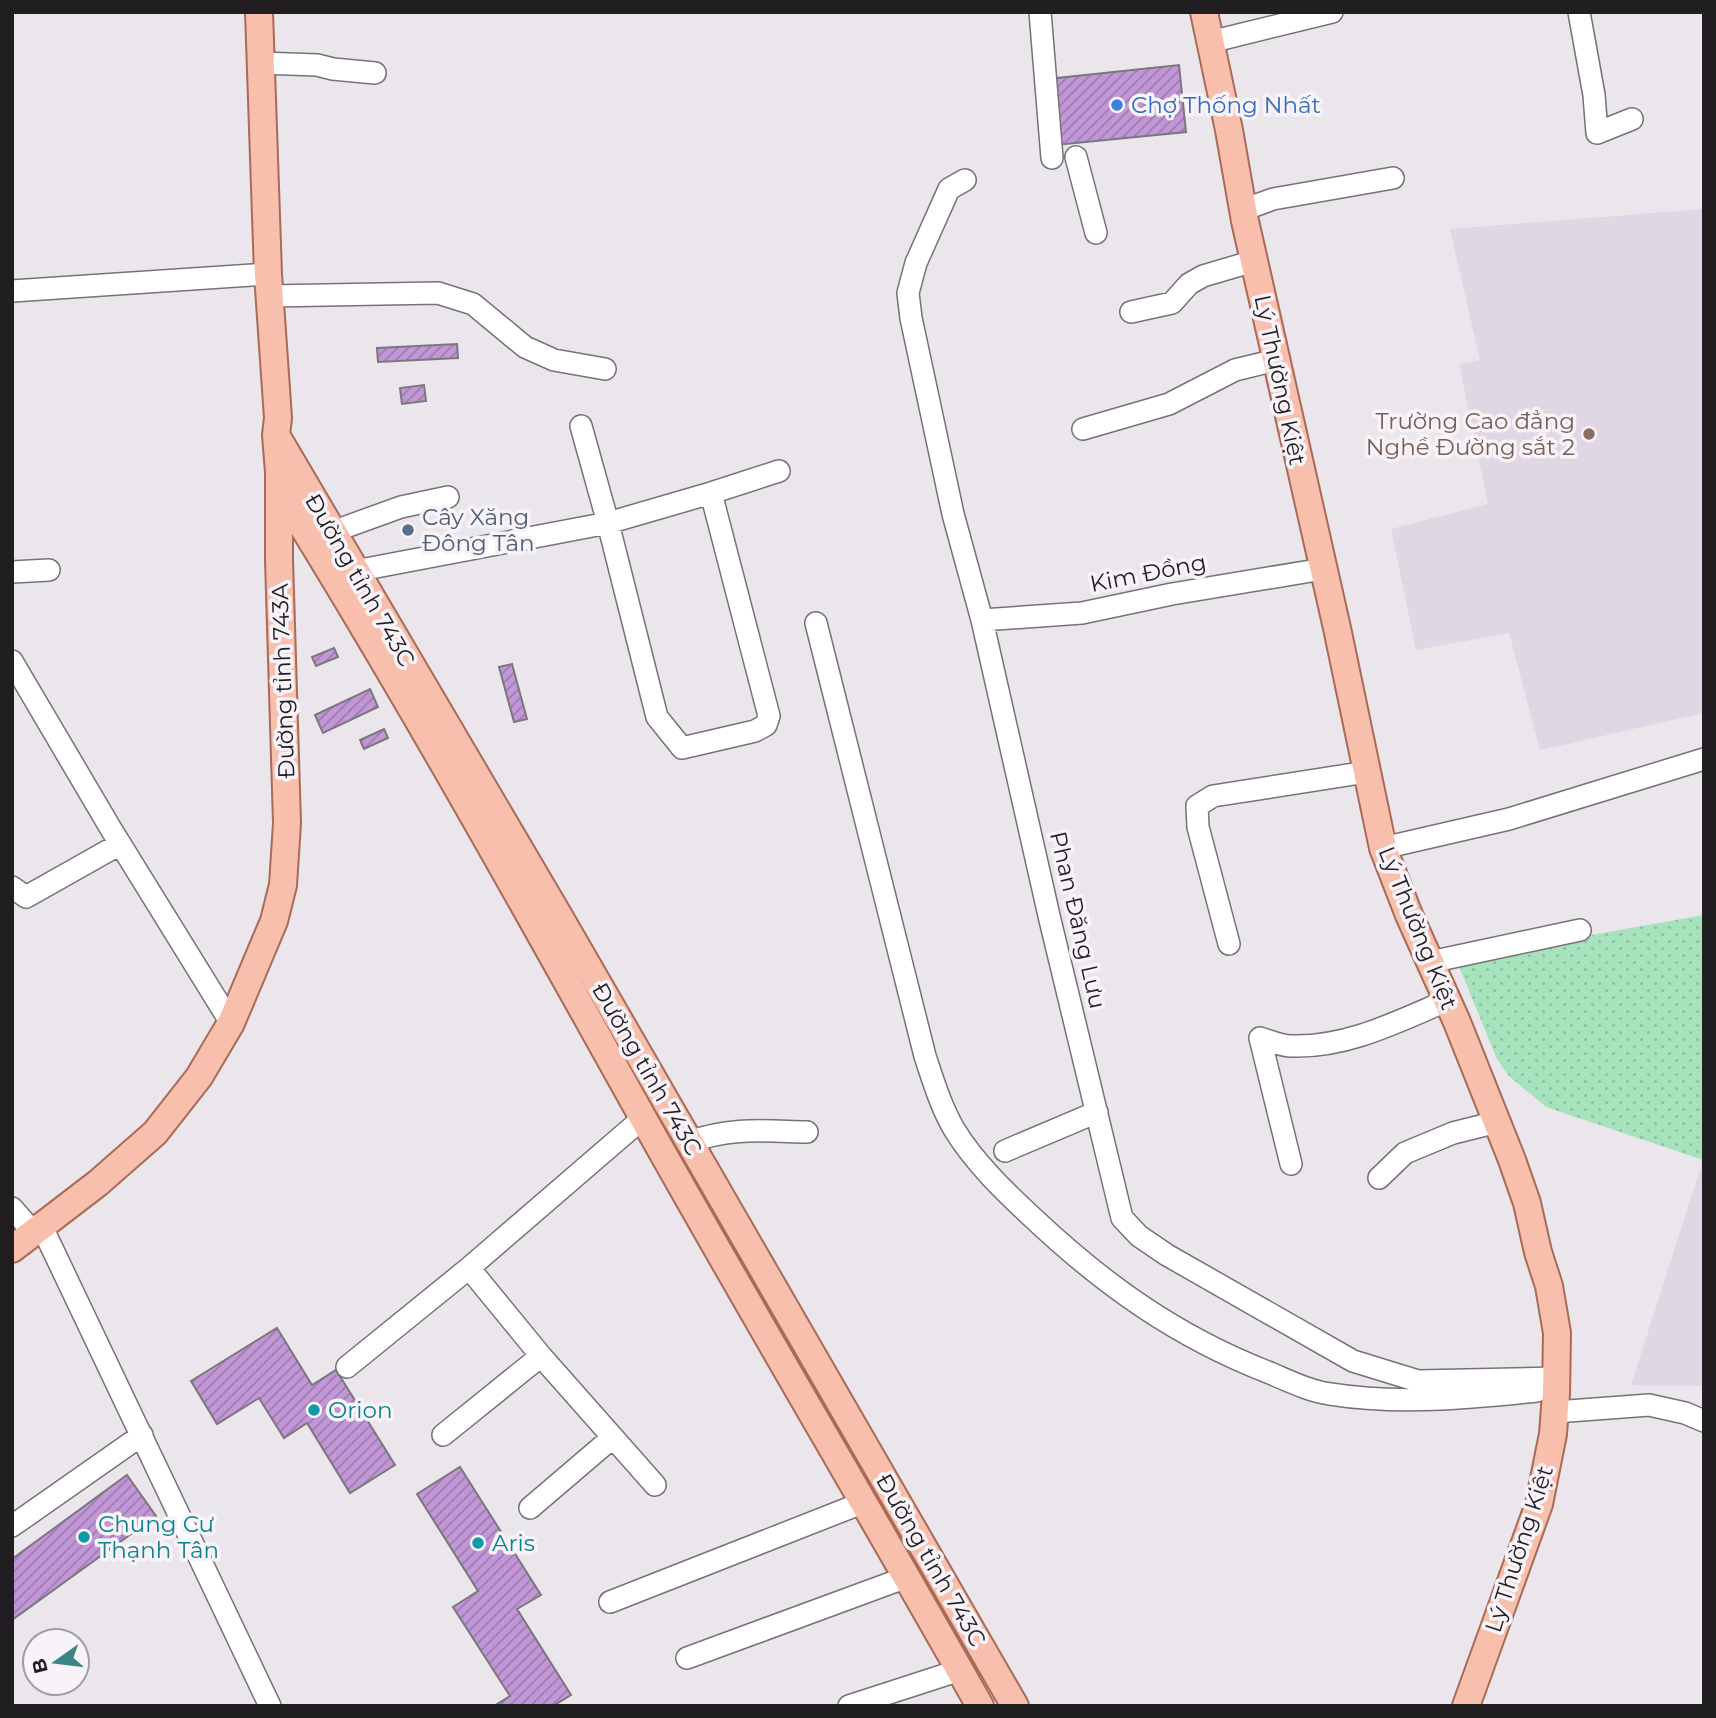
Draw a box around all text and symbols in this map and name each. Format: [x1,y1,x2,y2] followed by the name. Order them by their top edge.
[1131,91,1321,119] place label: Chợ Thống Nhất
[1109,97,1125,113] marker: Chợ Thống Nhất
[1248,292,1312,468] street label: Lý Thường Kiệt
[1366,407,1575,461] place label: Trường Cao đẳng Nghề Đường sắt 2
[1581,426,1597,442] marker: Trường Cao đẳng Nghề Đường sắt 2
[299,489,421,671] street label: Đường tỉnh 743C
[422,503,535,557] place label: Cây Xăng Đông Tân
[400,522,416,538] marker: Cây Xăng Đông Tân
[1088,548,1208,598] street label: Kim Đồng
[266,583,300,779] street label: Đường tỉnh 743A
[1044,829,1112,1011] street label: Phan Đăng Lưu
[1373,842,1463,1014] street label: Lý Thường Kiệt
[586,978,708,1160] street label: Đường tỉnh 743C
[328,1396,393,1424] place label: Orion
[306,1402,322,1418] marker: Orion
[1479,1462,1559,1636] street label: Lý Thường Kiệt
[870,1469,992,1651] street label: Đường tỉnh 743C
[98,1510,219,1564] place label: Chung Cư Thạnh Tân
[76,1529,92,1545] marker: Chung Cư Thạnh Tân
[492,1529,535,1557] place label: Aris
[470,1535,486,1551] marker: Aris
[21,1627,91,1697] north arrow
[27,1656,53,1676] text: B

